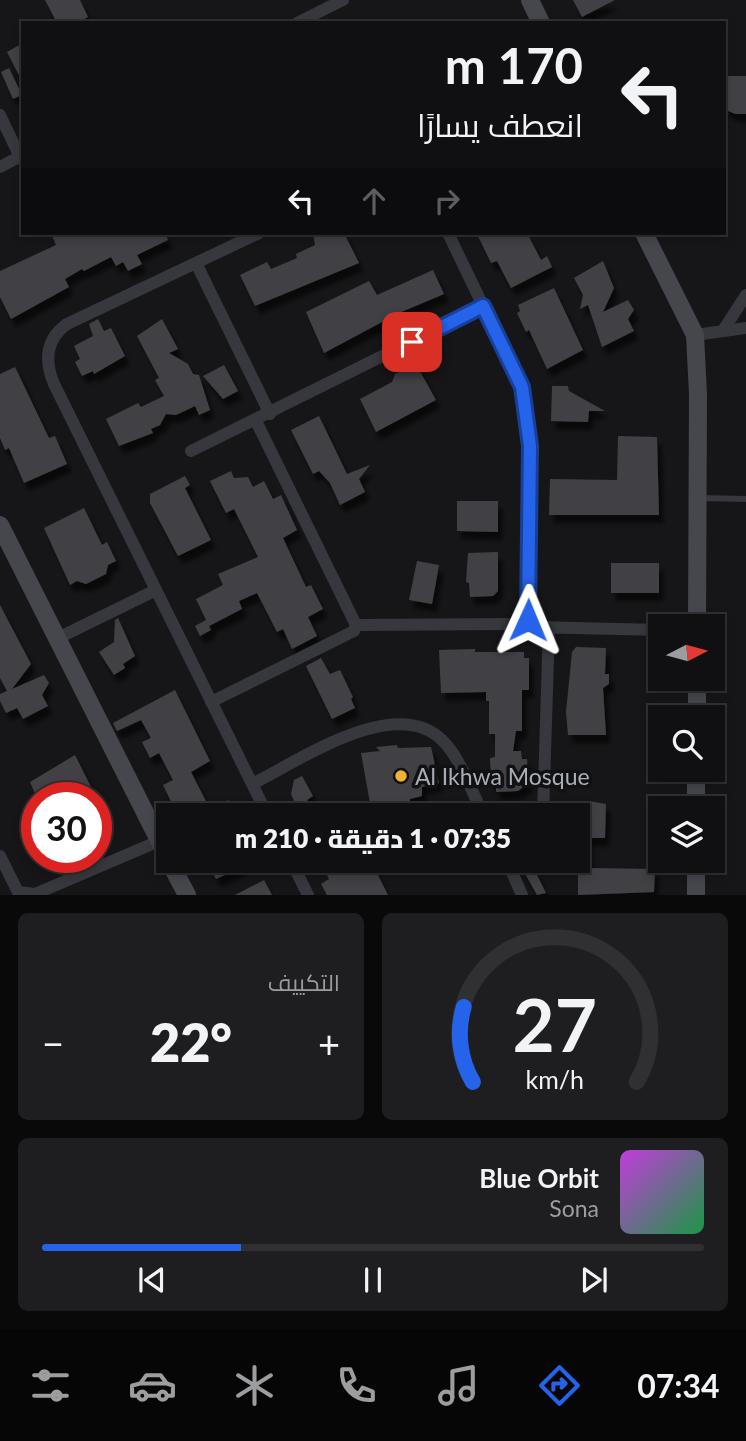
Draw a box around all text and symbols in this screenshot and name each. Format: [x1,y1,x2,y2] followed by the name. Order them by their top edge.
[445,36,583,94] text: 170 m
[607,49,698,140] icon: left
[417,105,583,144] text: انعطف يسارًا
[282,182,320,220] icon: left
[355,182,393,220] icon: ahead
[428,182,466,220] icon: right
[382,312,442,372] pin
[393,323,431,361] icon: arrive
[491,583,565,657] position arrow
[648,614,724,691] north arrow
[648,614,725,873] map controls
[648,705,725,782] button: search
[415,762,590,790] place label: Al Ikhwa Mosque
[393,768,409,784] marker: Al Ikhwa Mosque
[21,782,112,873] speed limit sign: 30
[648,796,725,873] button: layers
[235,822,511,854] text: 07:35 · 1 دقيقة · 210 m
[268,968,340,996] text: التكييف
[513,981,597,1069] text: 27
[150,1011,232,1073] text: 22°
[42,1020,64,1066] text: −
[318,1020,340,1066] text: +
[526,1064,584,1094] text: km/h
[479,1162,599,1194] text: Blue Orbit
[549,1194,599,1222] text: Sona
[133,1261,171,1299] icon: previous
[354,1261,392,1299] icon: pause
[575,1261,613,1299] icon: next
[26,1361,75,1410] icon: filters
[128,1361,177,1410] icon: car
[230,1361,279,1410] icon: climate
[332,1361,381,1410] icon: phone
[434,1361,483,1410] icon: music
[535,1361,584,1410] icon: directions
[637,1366,720,1405] text: 07:34

